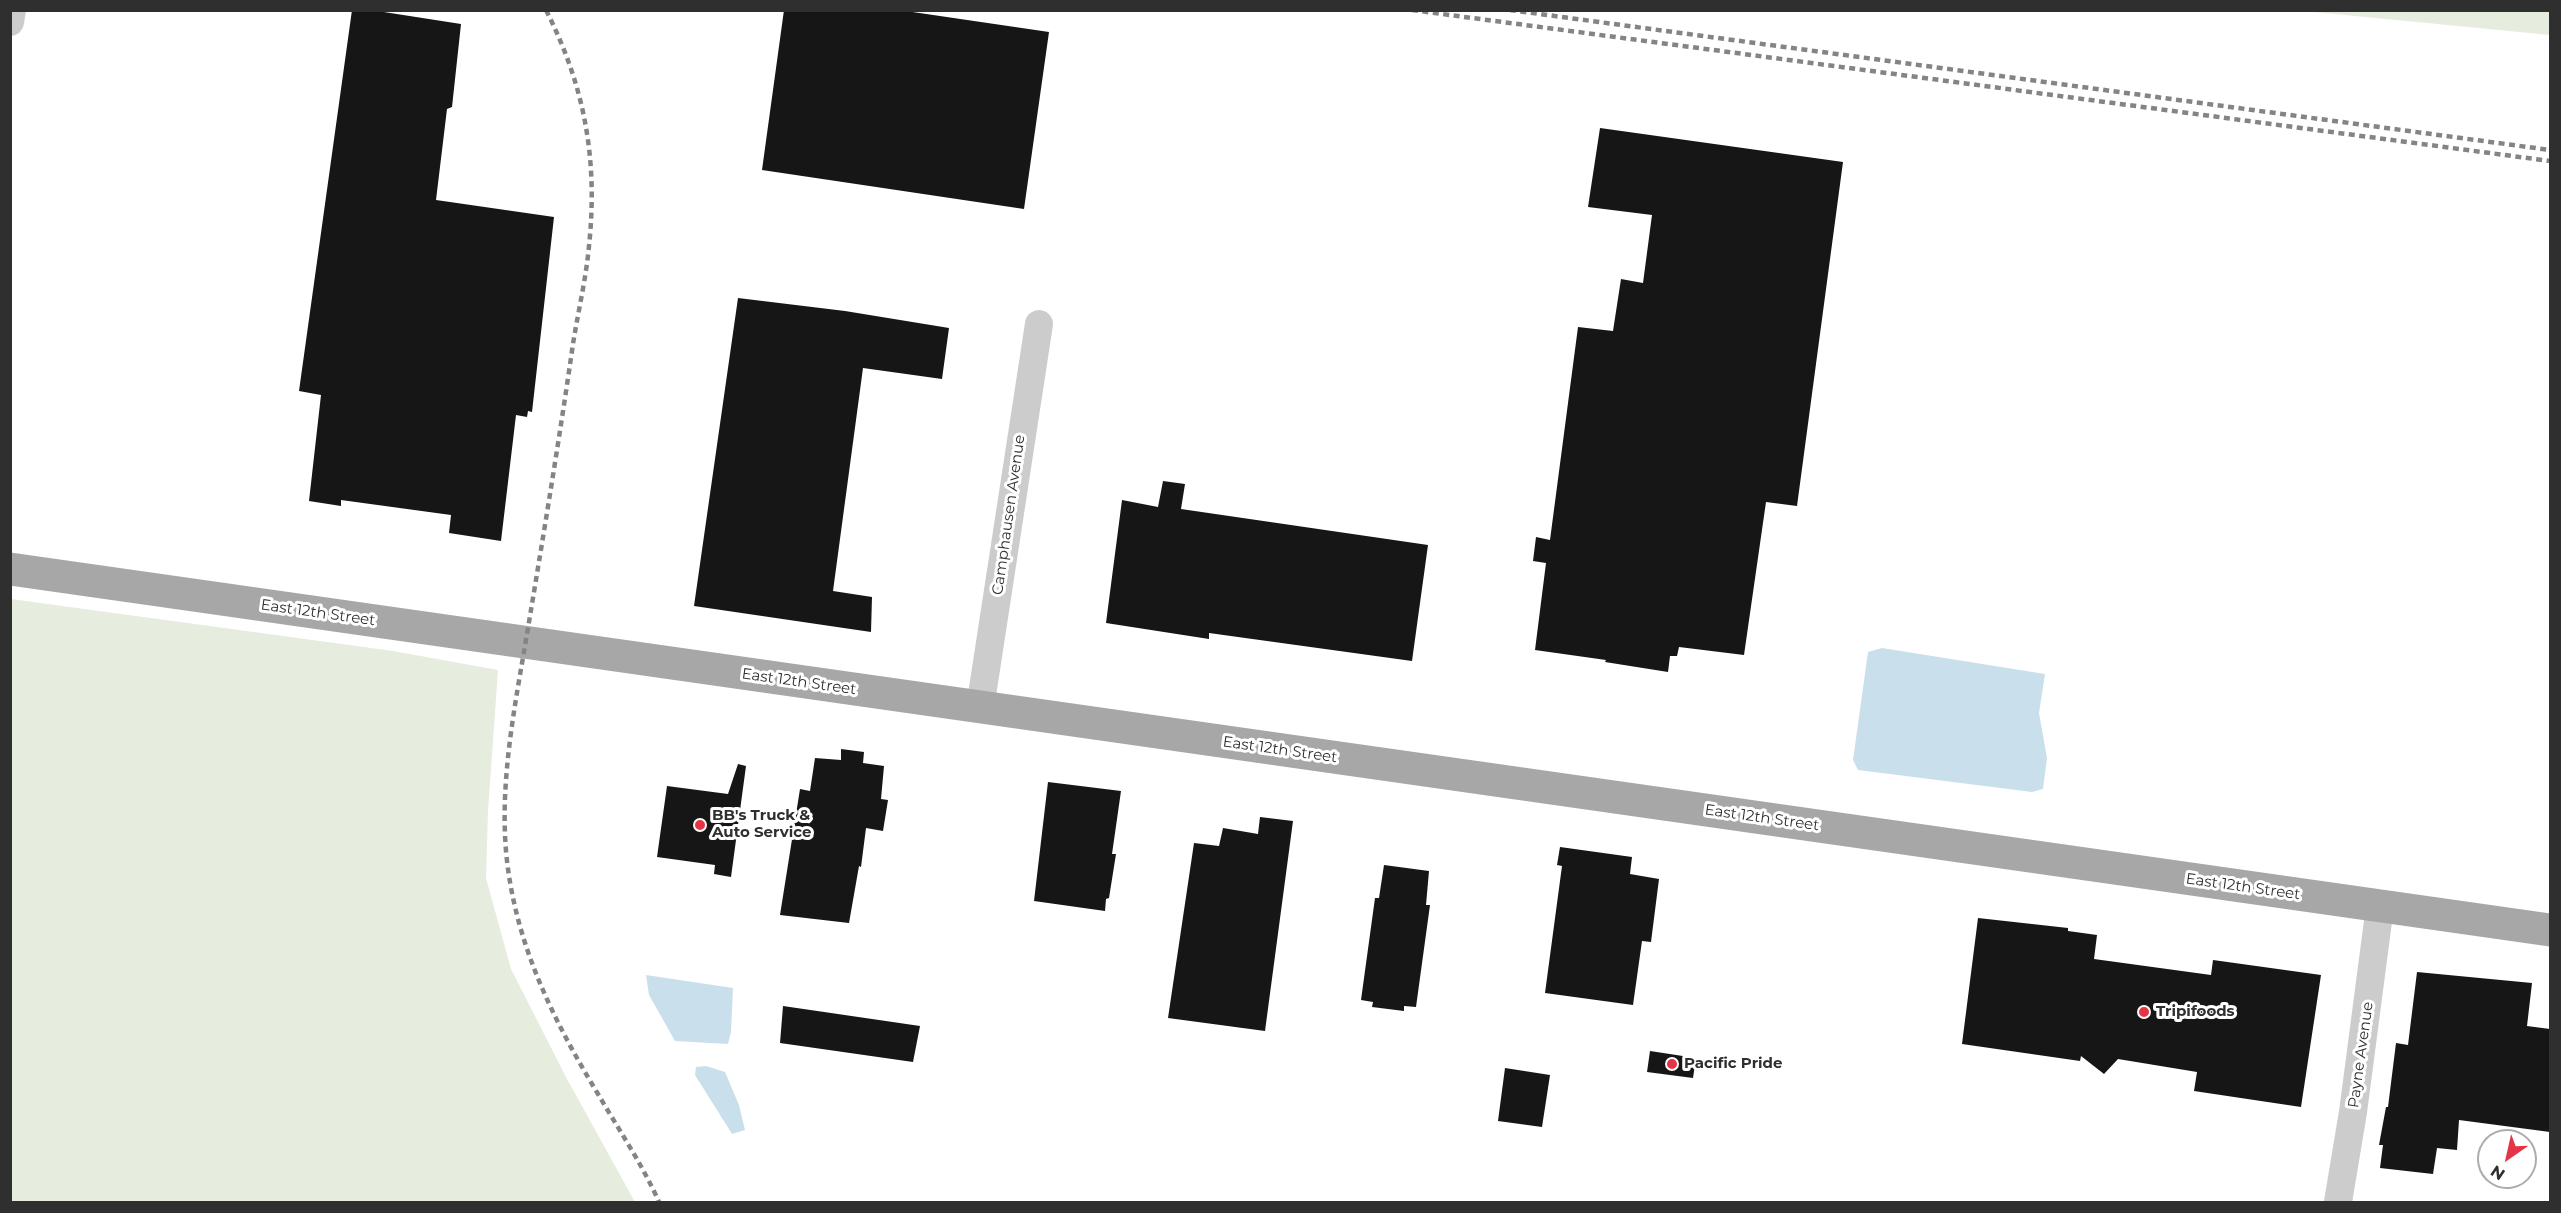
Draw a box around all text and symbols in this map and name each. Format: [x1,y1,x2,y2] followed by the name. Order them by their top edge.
[989,434,1029,596] street label: Camphausen Avenue
[260,596,376,630] street label: East 12th Street
[741,665,857,699] street label: East 12th Street
[1222,733,1338,767] street label: East 12th Street
[1704,801,1820,835] street label: East 12th Street
[712,807,811,842] place label: BB's Truck & Auto Service
[693,818,707,832] marker: BB's Truck & Auto Service
[2185,870,2301,904] street label: East 12th Street
[2345,1001,2377,1109] street label: Payne Avenue
[2156,1003,2235,1021] place label: Tripifoods
[2137,1005,2151,1019] marker: Tripifoods
[1684,1055,1782,1073] place label: Pacific Pride
[1665,1057,1679,1071] marker: Pacific Pride
[2477,1129,2537,1189] north arrow
[2487,1161,2508,1184] text: N

